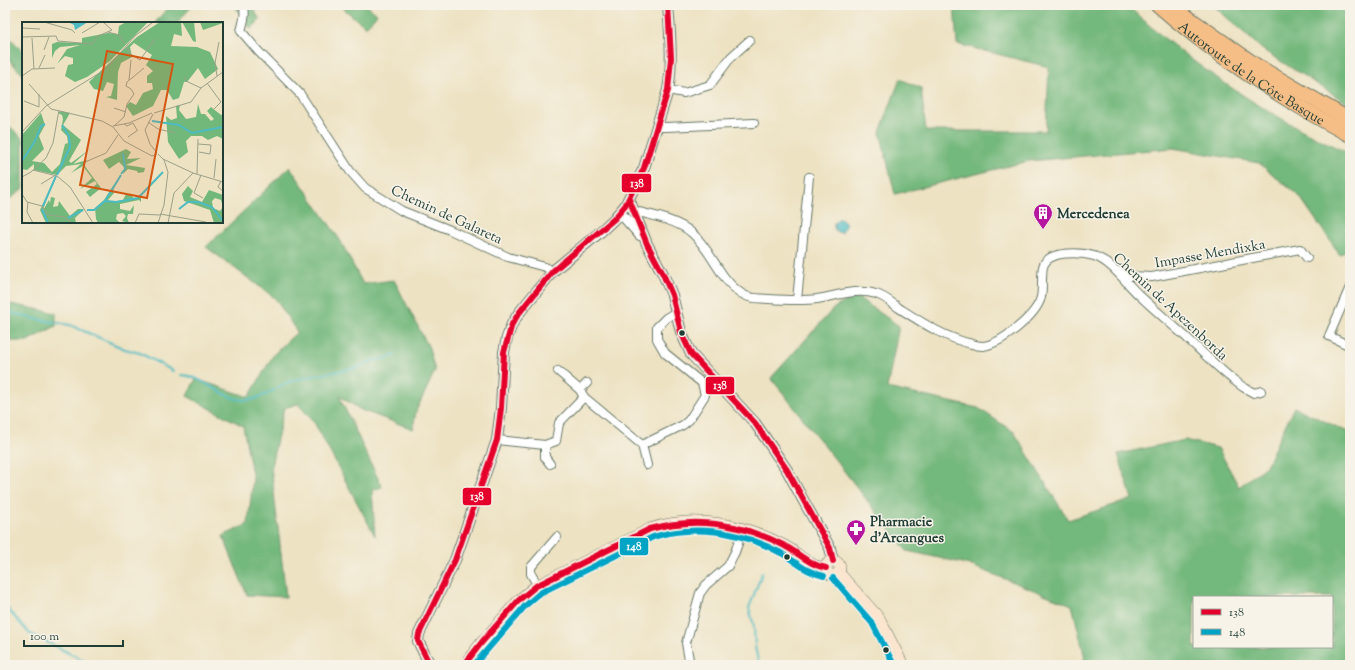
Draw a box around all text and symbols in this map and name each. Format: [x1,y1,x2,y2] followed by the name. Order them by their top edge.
[1173,18,1328,131] street label: Autoroute de la Côte Basque
[22,22,223,223] inset map
[621,173,652,193] line badge: 138
[629,176,644,192] text: 138
[387,181,506,251] street label: Chemin de Galareta
[1032,202,1054,230] building icon: Mercedenea
[1057,205,1130,225] place label: Mercedenea
[1154,235,1268,275] street label: Impasse Mendixka
[1108,249,1232,366] street label: Chemin de Apezenborda
[677,328,687,338] unlabelled marker
[705,376,735,395] line badge: 138
[712,378,727,394] text: 138
[462,487,492,506] line badge: 138
[469,489,484,505] text: 138
[870,513,945,549] place label: Pharmacie d'Arcangues
[845,518,867,546] pharmacy icon: Pharmacie d'Arcangues
[619,537,649,556] line badge: 148
[626,539,642,555] text: 148
[782,552,792,562] unlabelled marker
[1193,596,1333,648] legend
[1229,604,1244,622] text: 138
[24,622,123,648] scale bar
[1229,624,1245,642] text: 148
[30,628,59,646] text: 100 m
[881,645,891,655] unlabelled marker

